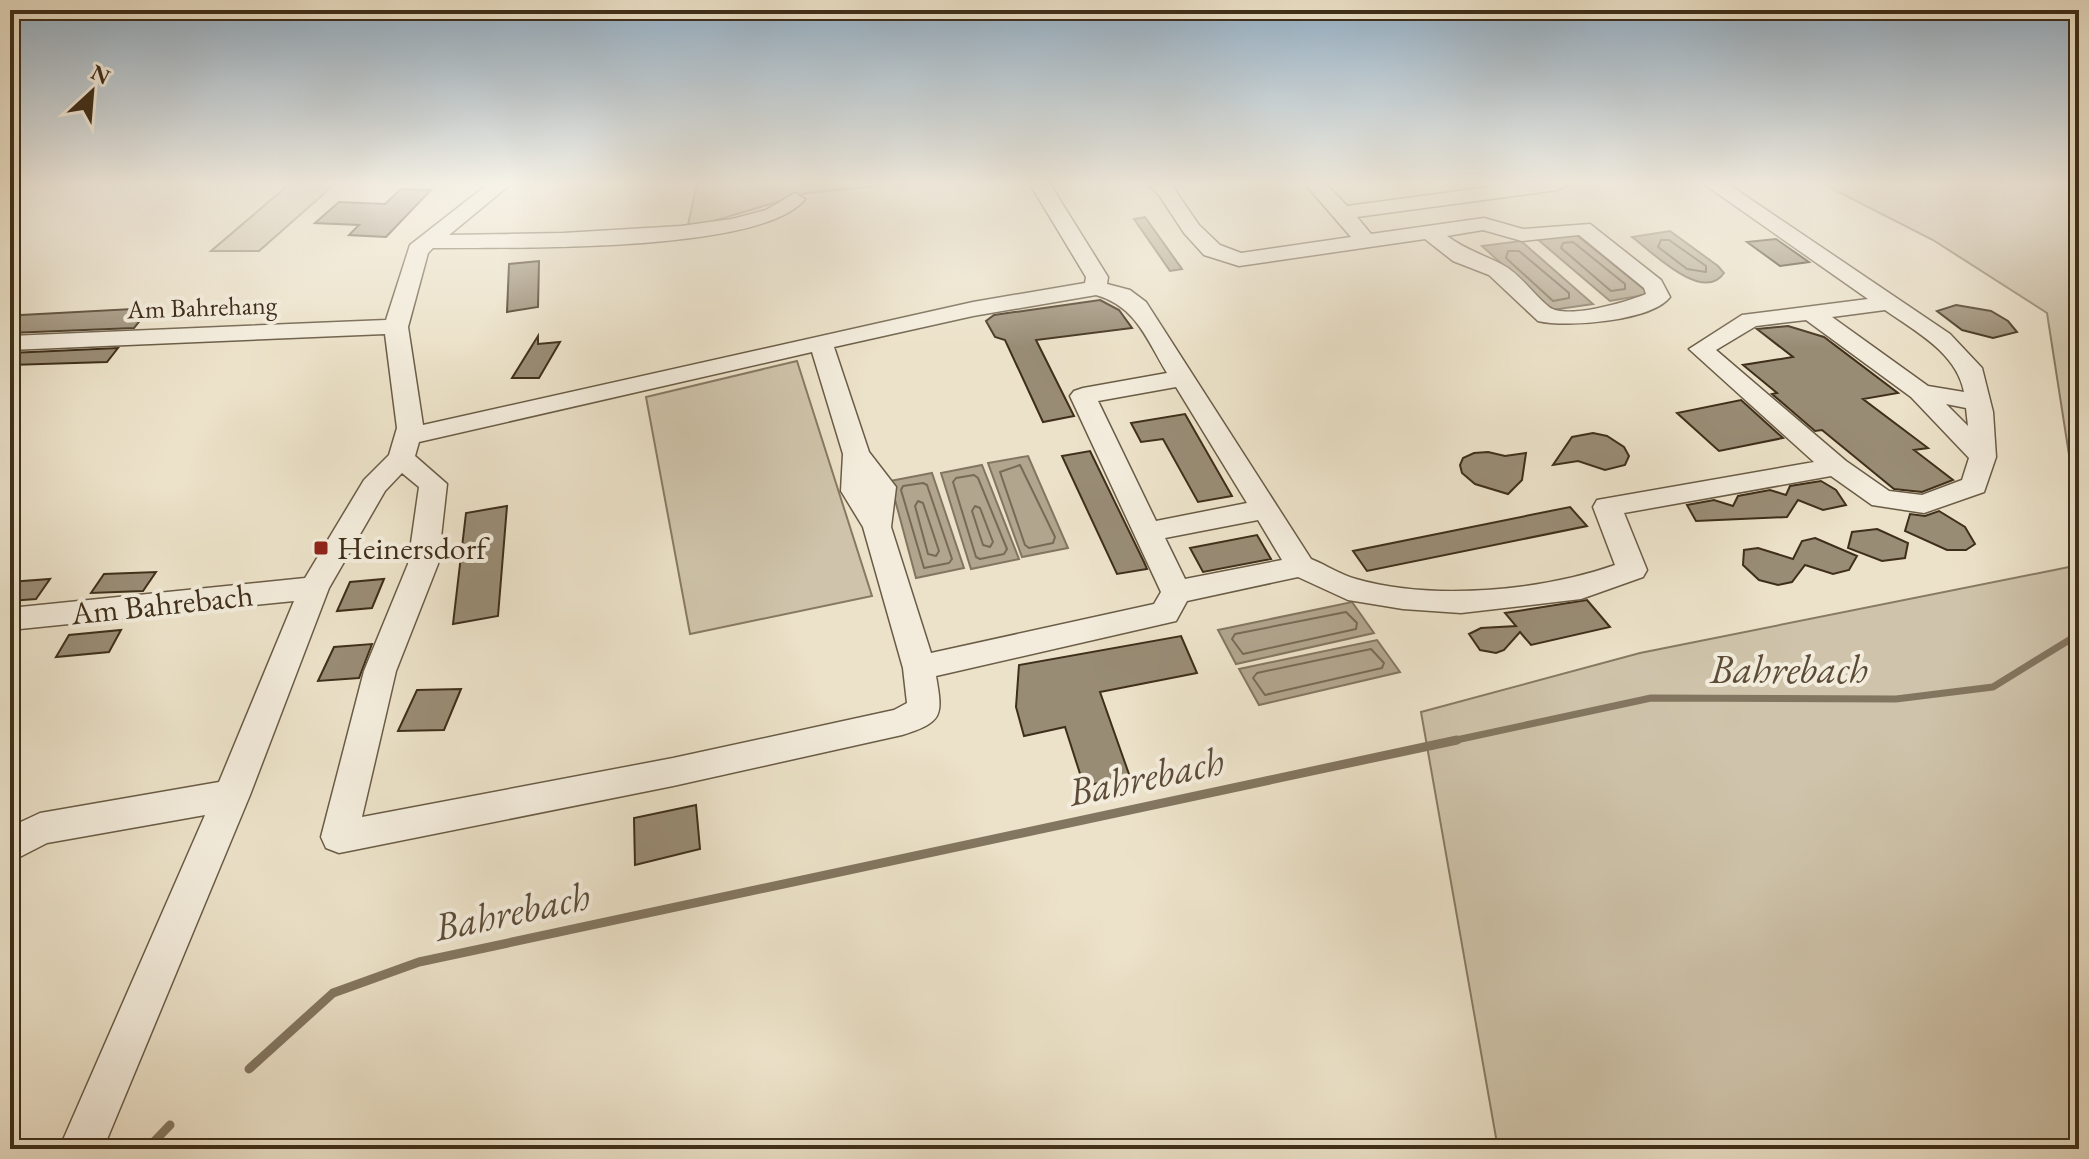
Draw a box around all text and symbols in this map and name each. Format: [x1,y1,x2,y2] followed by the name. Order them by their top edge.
[52,52,132,132] north arrow
[86,58,115,91] text: N
[125,287,278,327] street label: Am Bahrehang
[337,527,490,569] place label: Heinersdorf
[312,539,330,557] marker: Heinersdorf
[68,574,255,635] street label: Am Bahrebach
[1709,643,1868,695] water label: Bahrebach
[1062,734,1229,818] water label: Bahrebach
[428,869,595,953] water label: Bahrebach

